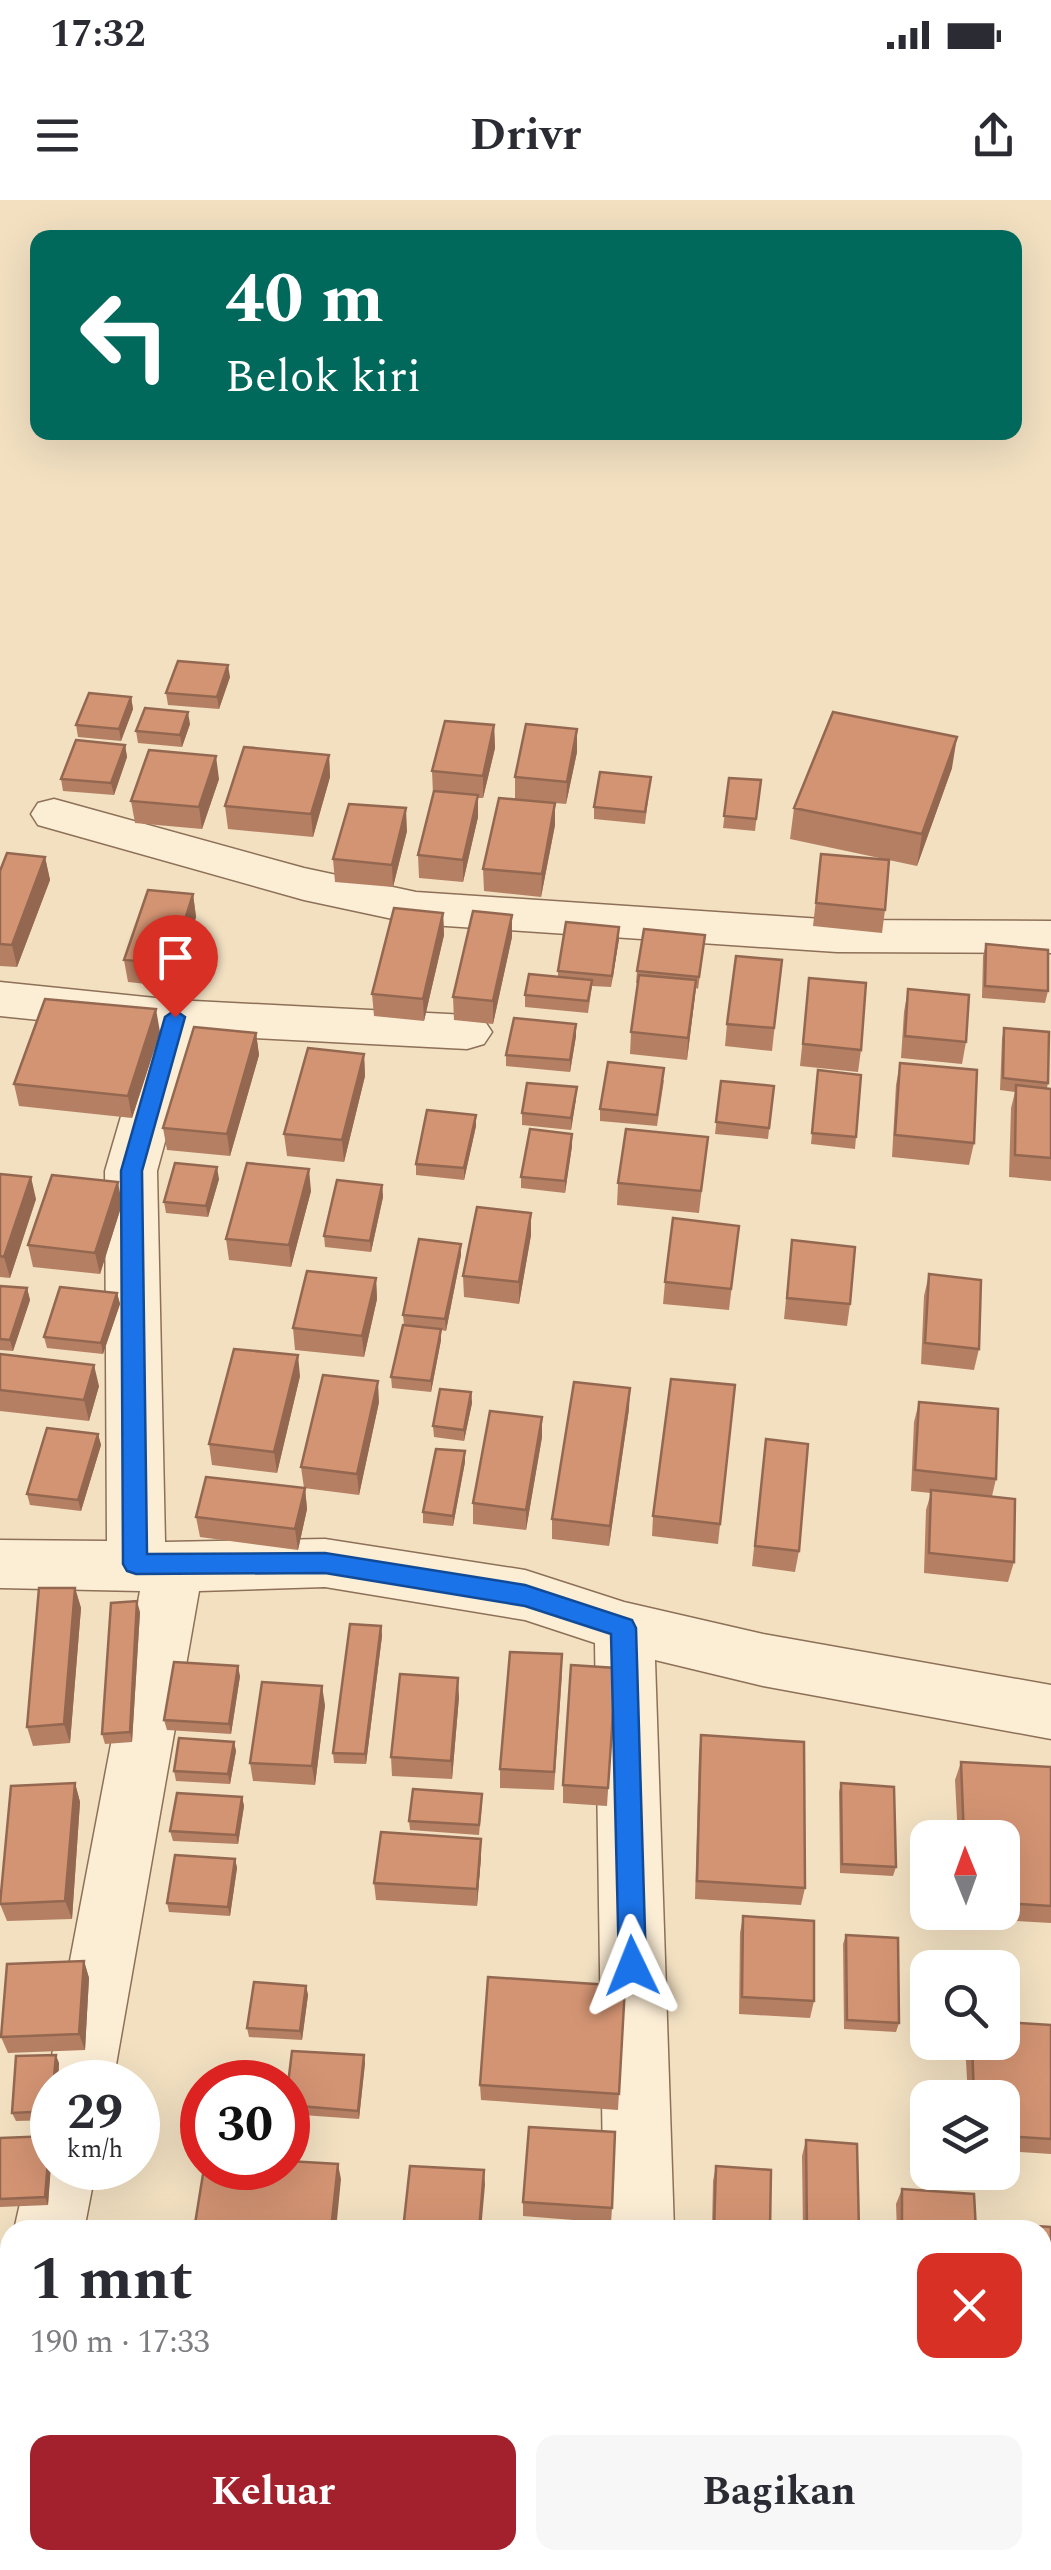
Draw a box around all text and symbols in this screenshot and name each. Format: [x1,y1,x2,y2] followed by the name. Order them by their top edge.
[50,6,145,64] text: 17:32
[470,101,581,170] text: Drivr
[30,108,85,163] icon: menu
[966,108,1021,163] icon: share
[225,247,384,353] text: 40 m
[60,270,190,400] icon: left
[225,343,421,412] text: Belok kiri
[133,915,218,1018] pin
[148,930,203,985] icon: arrive
[910,1820,1020,1930] north arrow
[910,1820,1020,2190] map controls
[580,1914,684,2018] position arrow
[910,1950,1020,2060] button: search
[180,2060,310,2190] speed limit sign: 30
[67,2075,123,2151] text: 29
[910,2080,1020,2190] button: layers
[67,2131,123,2169] text: km/h
[30,2234,193,2326] text: 1 mnt
[917,2253,1022,2358] button: close
[30,2318,210,2367] text: 190 m · 17:33
[30,2435,516,2550] button: Keluar
[536,2435,1022,2550] button: Bagikan

